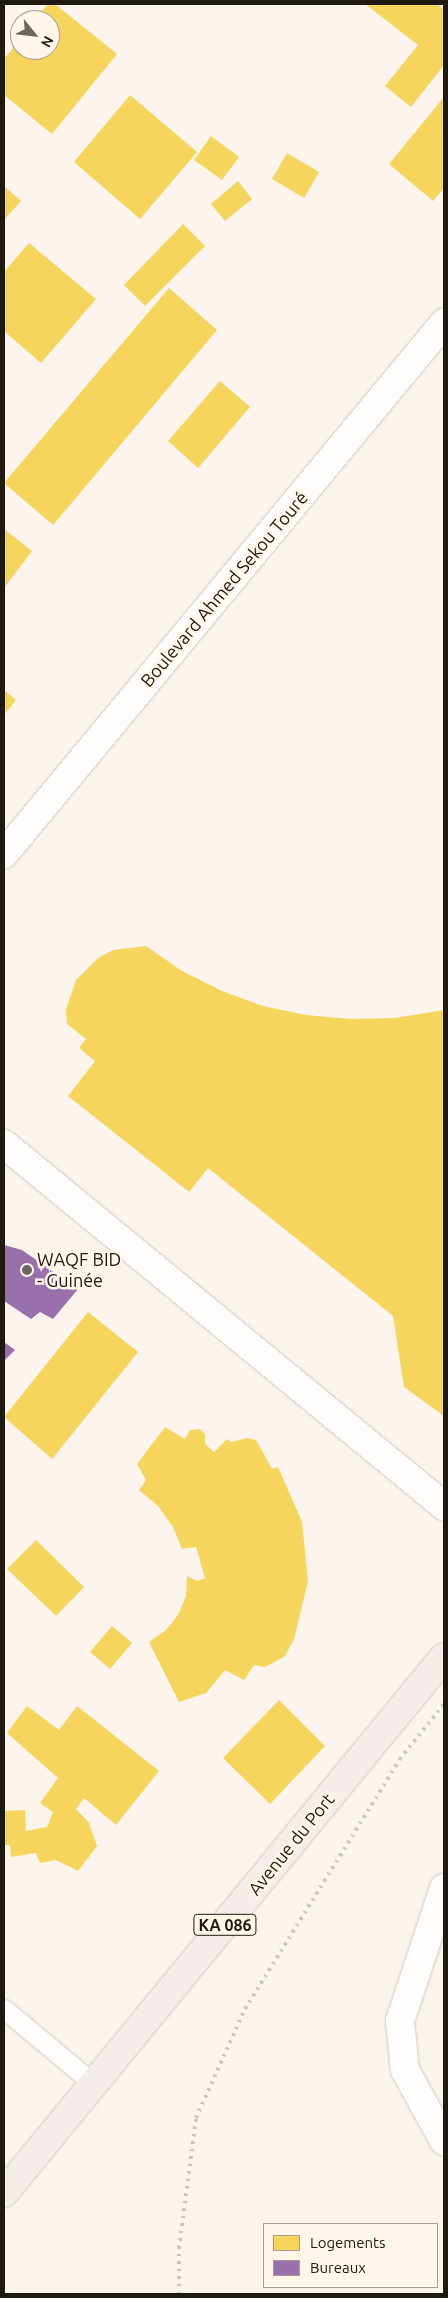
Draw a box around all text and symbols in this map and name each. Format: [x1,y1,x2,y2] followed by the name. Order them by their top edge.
[10,10,60,60] north arrow
[38,33,57,50] text: N
[136,487,312,691] street label: Boulevard Ahmed Sekou Touré
[37,1249,121,1292] place label: WAQF BID - Guinée
[21,1264,33,1276] marker: WAQF BID - Guinée
[243,1789,339,1899] street label: Avenue du Port
[192,1912,258,1938] road number: KA 086
[263,2223,438,2288] legend
[310,2234,386,2251] text: Logements
[310,2259,366,2276] text: Bureaux

